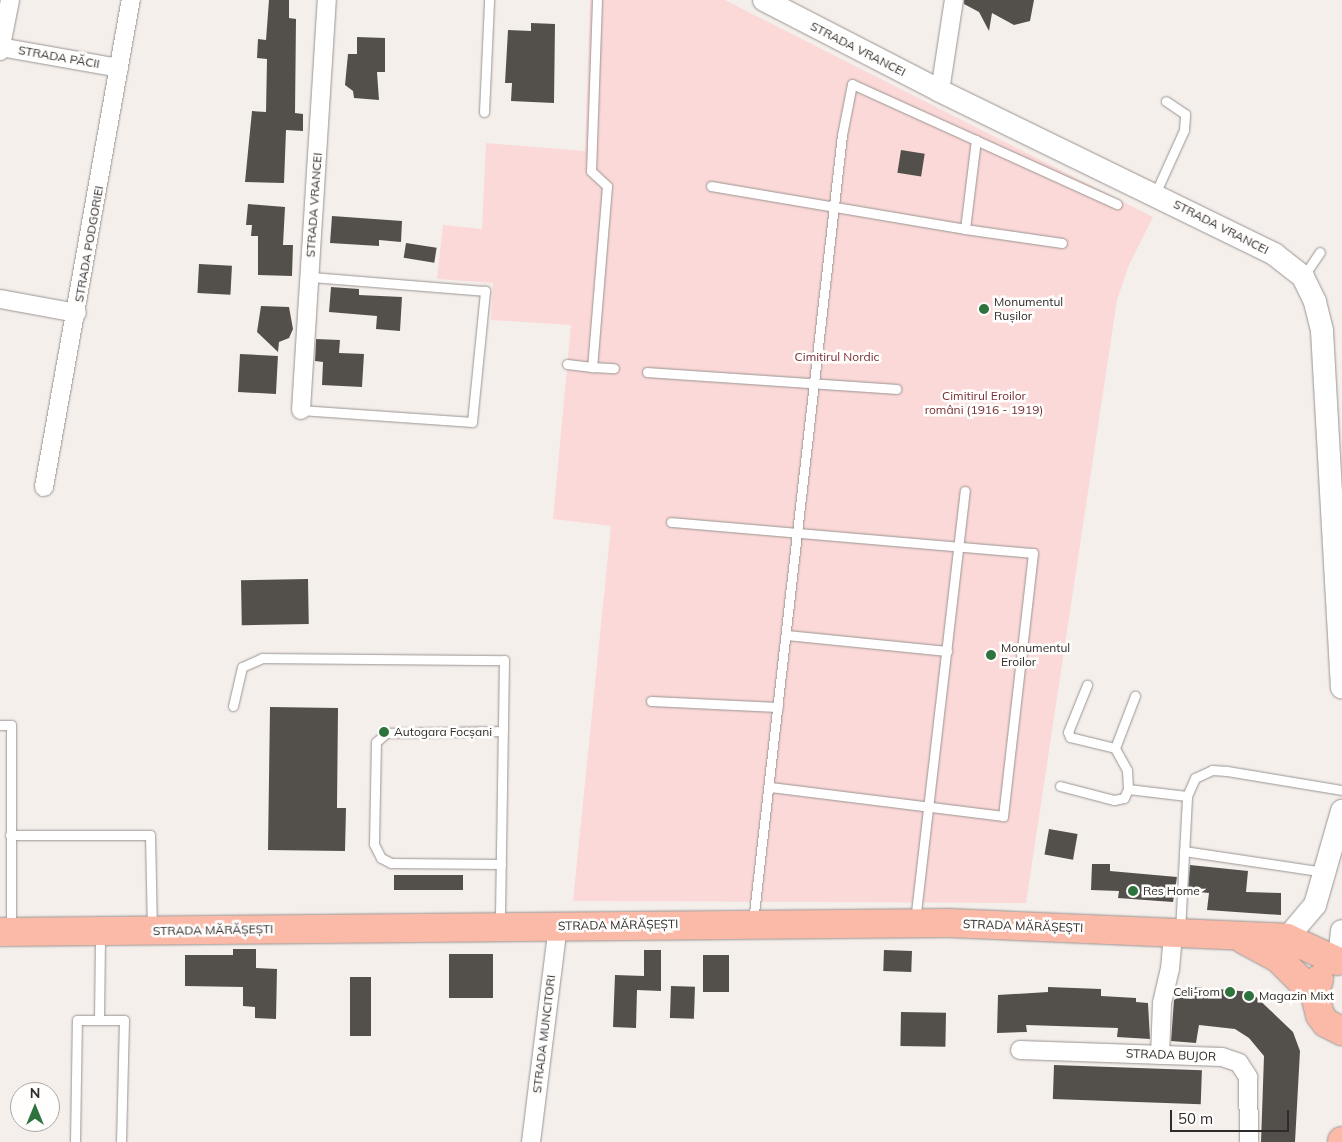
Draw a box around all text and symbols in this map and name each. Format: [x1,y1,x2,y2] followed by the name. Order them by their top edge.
[808,19,908,79] street label: STRADA VRANCEI
[17,43,101,71] street label: STRADA PĂCII
[303,152,325,258] street label: STRADA VRANCEI
[72,185,106,303] street label: STRADA PODGORIEI
[1171,197,1271,257] street label: STRADA VRANCEI
[994,295,1063,323] place label: Monumentul Rușilor
[978,303,990,315] marker: Monumentul Rușilor
[795,350,879,364] park label: Cimitirul Nordic
[925,389,1043,417] park label: Cimitirul Eroilor români (1916 - 1919)
[1001,641,1070,669] place label: Monumentul Eroilor
[985,649,997,661] marker: Monumentul Eroilor
[394,725,492,739] place label: Autogara Focșani
[378,726,390,738] marker: Autogara Focșani
[1143,884,1200,898] place label: Res Home
[1127,885,1139,897] marker: Res Home
[558,917,678,933] street label: STRADA MĂRĂȘEȘTI
[963,917,1083,935] street label: STRADA MĂRĂȘEȘTI
[153,922,273,938] street label: STRADA MĂRĂȘEȘTI
[530,974,558,1094] street label: STRADA MUNCITORI
[1173,985,1220,999] place label: Celi-rom
[1224,986,1236,998] marker: Celi-rom
[1259,989,1334,1003] place label: Magazin Mixt
[1243,990,1255,1002] marker: Magazin Mixt
[1126,1046,1216,1064] street label: STRADA BUJOR
[10,1082,60,1132] north arrow
[30,1084,40,1102] text: N
[1172,1100,1291,1132] scale bar
[1178,1109,1213,1128] text: 50 m

